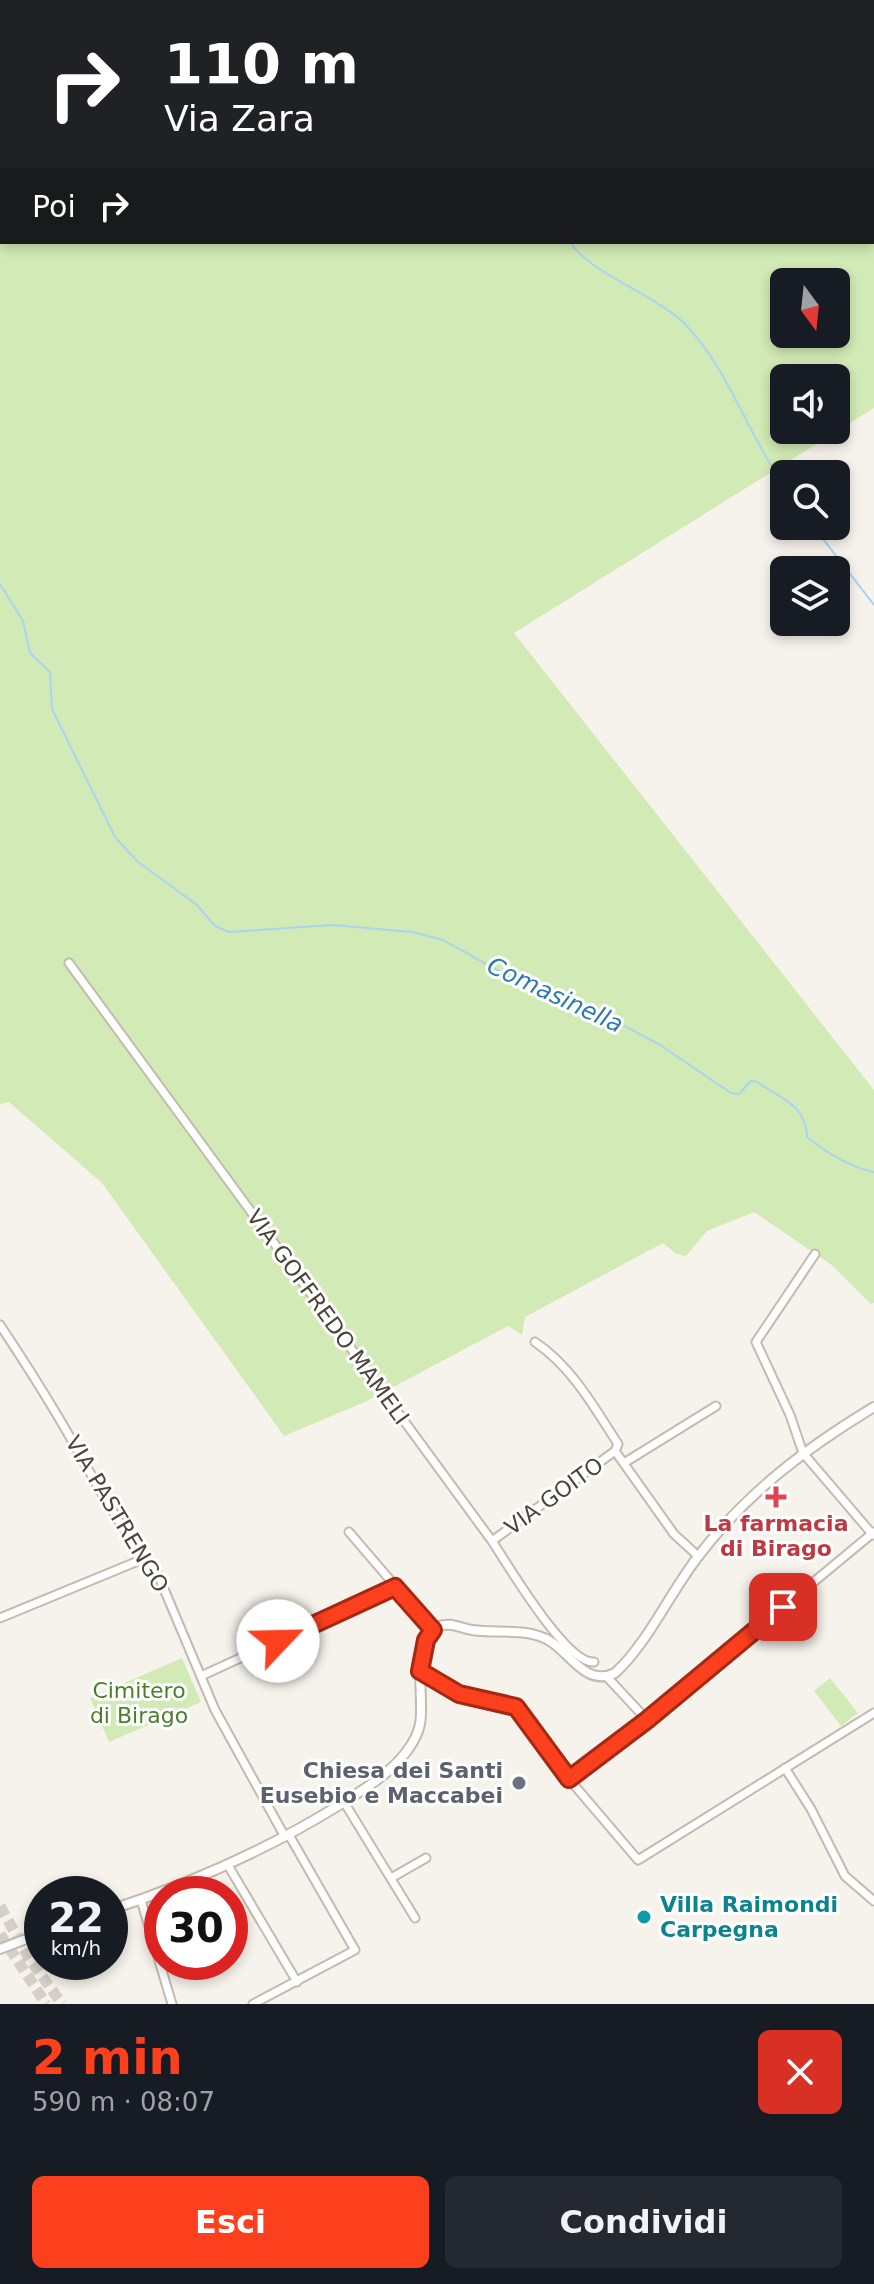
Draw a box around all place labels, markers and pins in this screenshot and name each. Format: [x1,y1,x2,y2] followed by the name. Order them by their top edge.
[767,1488,785,1506] marker: La farmacia di Birago
[704,1511,849,1561] place label: La farmacia di Birago
[749,1573,817,1641] pin
[260,1758,503,1808] place label: Chiesa dei Santi Eusebio e Maccabei
[510,1774,528,1792] marker: Chiesa dei Santi Eusebio e Maccabei
[660,1892,838,1942] place label: Villa Raimondi Carpegna
[635,1908,653,1926] marker: Villa Raimondi Carpegna

